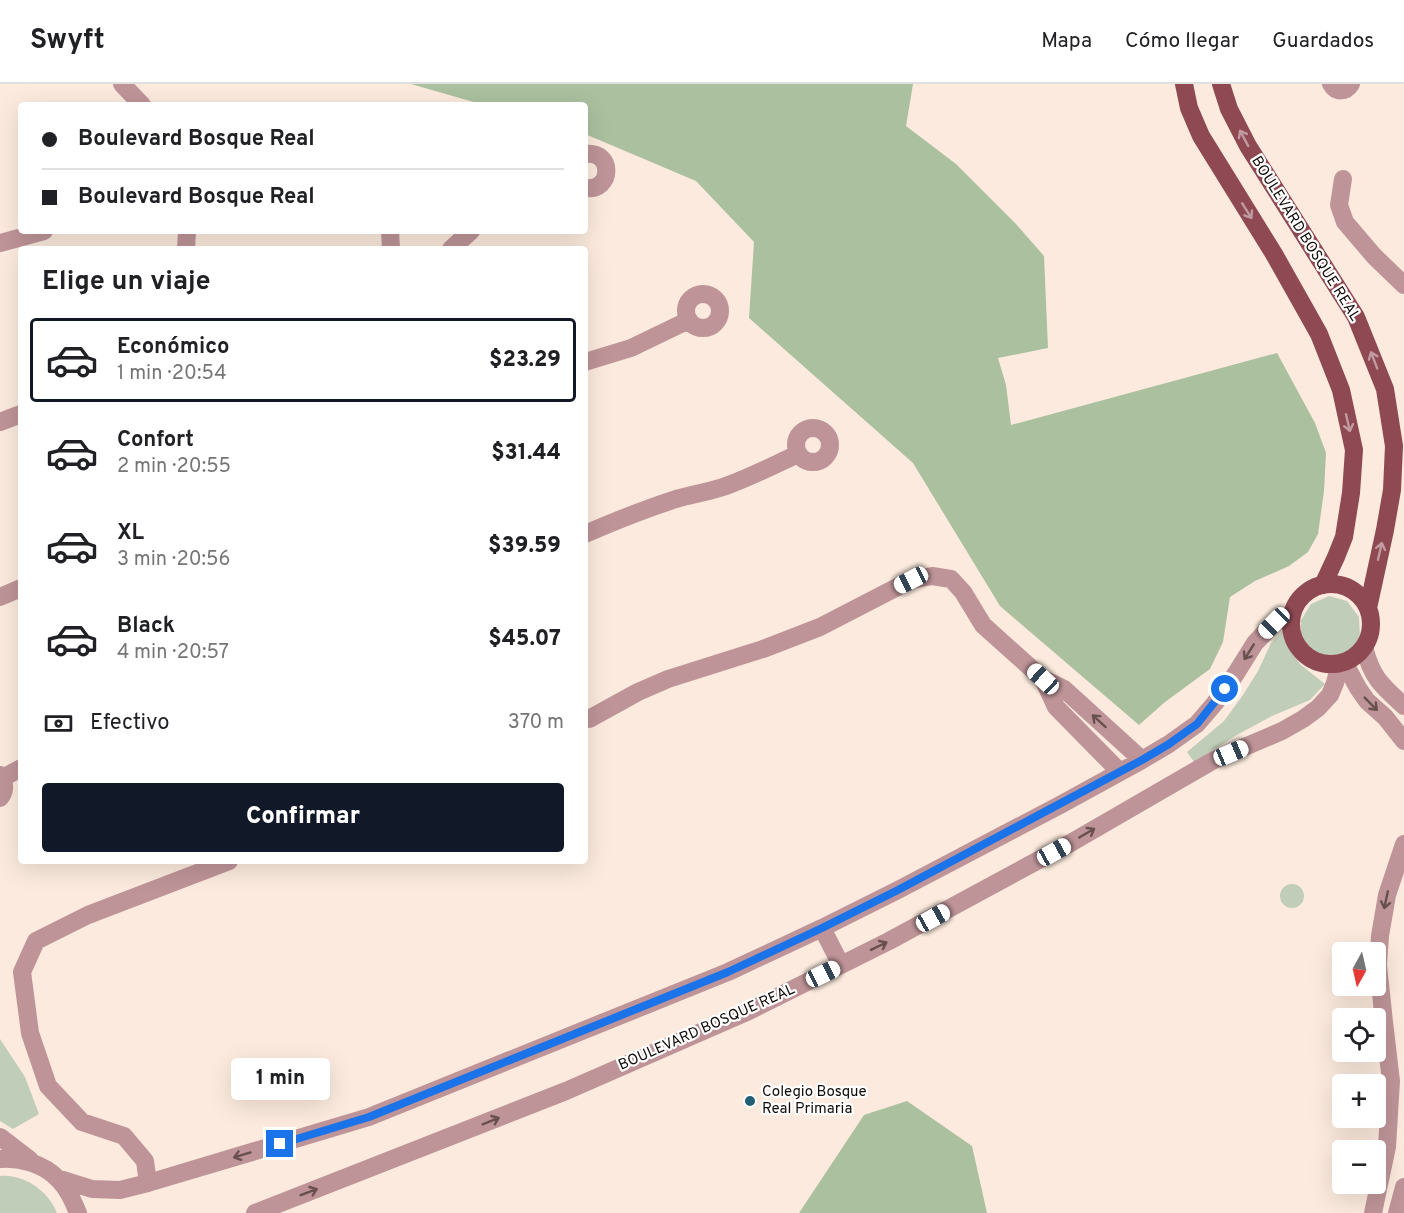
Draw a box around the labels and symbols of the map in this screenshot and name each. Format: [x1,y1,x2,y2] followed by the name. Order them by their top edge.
[1237,129,1249,147] one-way arrow
[1246,153,1364,325] street label: BOULEVARD BOSQUE REAL
[1240,202,1253,219] one-way arrow
[1368,351,1379,369] one-way arrow
[1343,413,1354,432] one-way arrow
[1375,541,1386,561] one-way arrow
[891,564,931,596] car
[1255,604,1293,642] car
[1242,643,1254,660] one-way arrow
[1024,660,1062,698] car
[1211,675,1238,702] route start
[1364,696,1379,711] one-way arrow
[1092,714,1107,728] one-way arrow
[1211,738,1251,768] car
[1078,827,1095,839] one-way arrow
[1034,835,1074,869] car
[1380,890,1392,909] one-way arrow
[913,901,953,935] car
[870,940,887,952] one-way arrow
[1332,942,1386,996] north arrow
[803,958,843,990] car
[616,980,798,1076] street label: BOULEVARD BOSQUE REAL
[230,1057,330,1099] callout: 1 min
[762,1083,867,1119] place label: Colegio Bosque Real Primaria
[743,1094,757,1108] marker: Colegio Bosque Real Primaria
[481,1115,499,1126] one-way arrow
[266,1130,293,1157] route end
[233,1150,252,1161] one-way arrow
[299,1186,318,1197] one-way arrow

